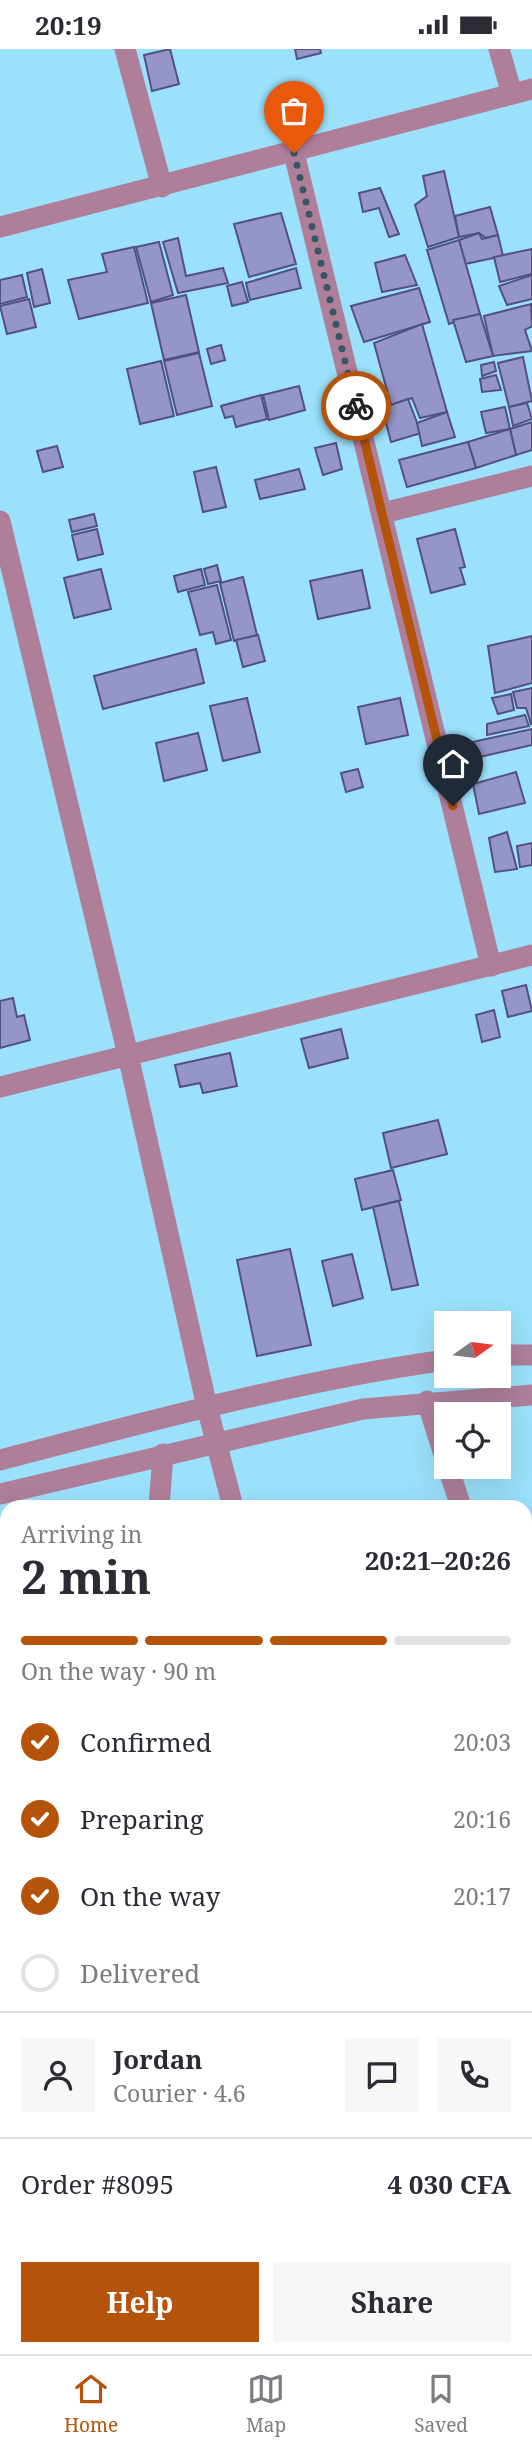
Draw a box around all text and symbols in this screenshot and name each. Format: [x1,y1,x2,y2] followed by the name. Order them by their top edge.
[35,7,102,43] text: 20:19
[264,81,324,153] pin
[275,92,313,130] icon: bag
[321,371,391,441] courier
[337,387,375,425] icon: bike
[423,734,483,806] pin
[434,745,472,783] icon: home
[434,1311,511,1388] north arrow
[434,1311,511,1479] map controls
[434,1402,511,1479] button: locate
[21,1518,142,1550] text: Arriving in
[365,1542,511,1578] text: 20:21–20:26
[21,1545,151,1607] text: 2 min
[21,1655,216,1687] text: On the way · 90 m
[21,1723,59,1761] icon: check
[80,1724,212,1760] text: Confirmed
[453,1726,511,1758] text: 20:03
[21,1800,59,1838] icon: check
[80,1801,204,1837] text: Preparing
[453,1803,511,1835] text: 20:16
[21,1877,59,1915] icon: check
[80,1878,220,1914] text: On the way
[453,1880,511,1912] text: 20:17
[80,1955,200,1991] text: Delivered
[21,2038,95,2112] button: person
[345,2038,419,2112] button: chat
[437,2038,511,2112] button: phone
[113,2041,203,2077] text: Jordan
[113,2077,246,2109] text: Courier · 4.6
[21,2166,174,2202] text: Order #8095
[387,2166,511,2202] text: 4 030 CFA
[21,2262,259,2342] button: Help
[273,2262,511,2342] button: Share
[64,2370,118,2438] tab: Home
[246,2370,286,2438] tab: Map
[414,2370,468,2438] tab: Saved

